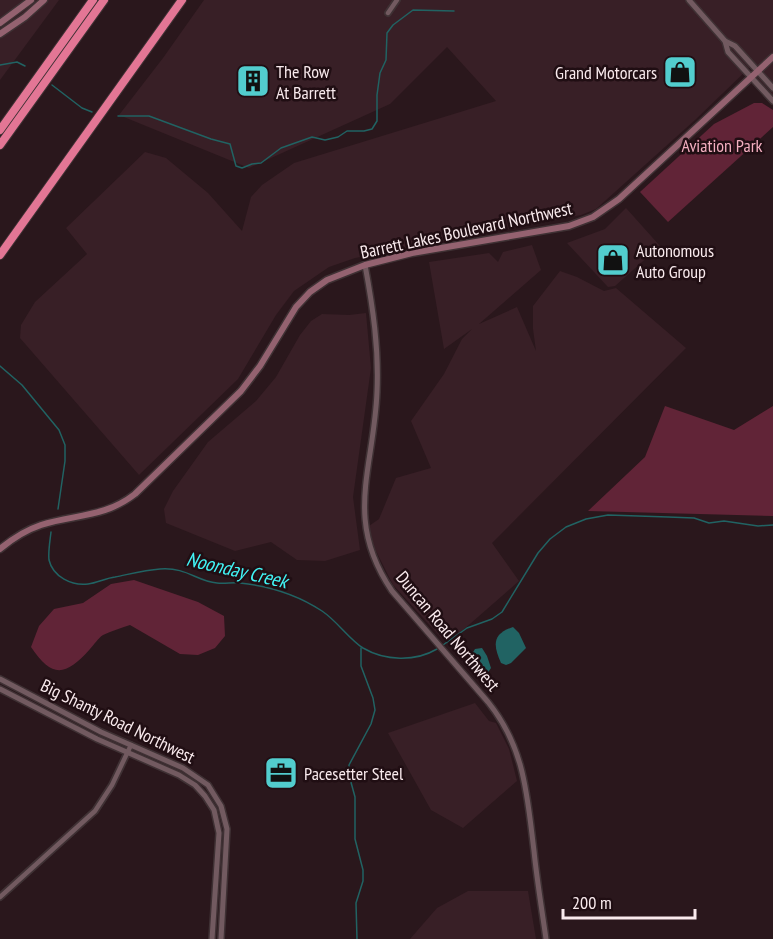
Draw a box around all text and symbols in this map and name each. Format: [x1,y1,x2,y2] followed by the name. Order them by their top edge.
[662,54,698,90] shop icon: Grand Motorcars
[276,60,336,104] place label: The Row At Barrett
[555,61,657,84] place label: Grand Motorcars
[235,63,271,99] building icon: The Row At Barrett
[681,134,763,157] park label: Aviation Park
[358,196,574,264] street label: Barrett Lakes Boulevard Northwest
[636,239,714,283] place label: Autonomous Auto Group
[595,242,631,278] shop icon: Autonomous Auto Group
[184,546,292,595] water label: Noonday Creek
[391,566,505,696] street label: Duncan Road Northwest
[37,674,199,768] street label: Big Shanty Road Northwest
[263,755,299,791] office icon: Pacesetter Steel
[304,762,404,785] place label: Pacesetter Steel
[563,882,695,920] scale bar
[572,891,612,914] text: 200 m

